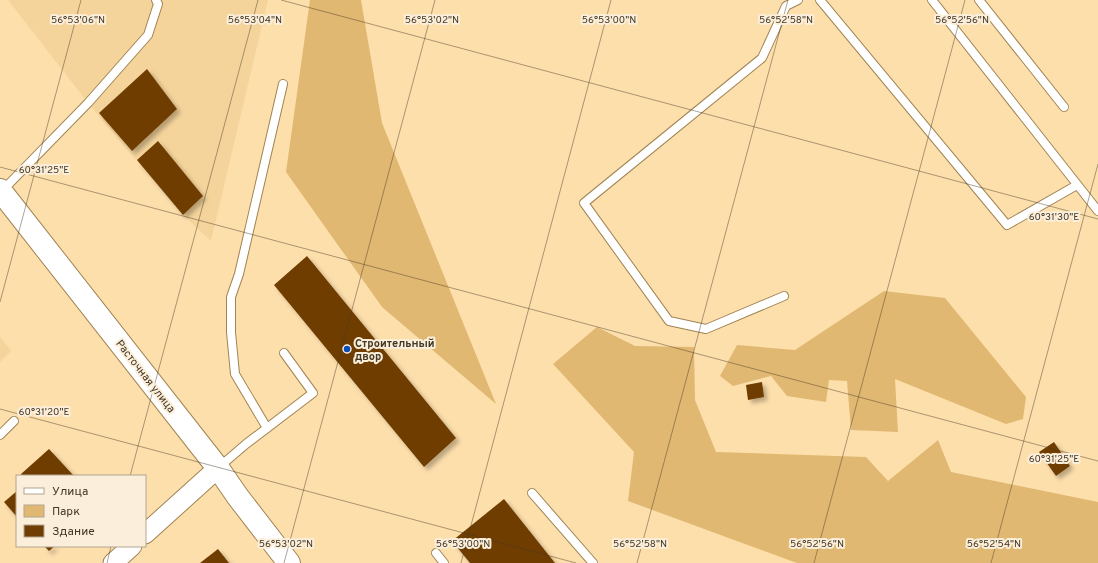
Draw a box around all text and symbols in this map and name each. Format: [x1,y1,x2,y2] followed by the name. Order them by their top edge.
[51,14,105,27] text: 56°53'06"N
[228,14,282,27] text: 56°53'04"N
[405,14,459,27] text: 56°53'02"N
[582,14,636,27] text: 56°53'00"N
[759,14,813,27] text: 56°52'58"N
[935,14,989,27] text: 56°52'56"N
[19,164,69,177] text: 60°31'25"E
[1029,211,1079,224] text: 60°31'30"E
[112,337,178,416] street label: Расточная улица
[355,337,435,364] place label: Строительный двор
[342,344,352,354] marker: Строительный двор
[19,406,69,419] text: 60°31'20"E
[1029,453,1079,466] text: 60°31'25"E
[16,475,146,547] legend
[52,484,88,500] text: Улица
[52,504,80,520] text: Парк
[52,524,95,540] text: Здание
[259,538,313,551] text: 56°53'02"N
[436,538,490,551] text: 56°53'00"N
[613,538,667,551] text: 56°52'58"N
[790,538,844,551] text: 56°52'56"N
[967,538,1021,551] text: 56°52'54"N

